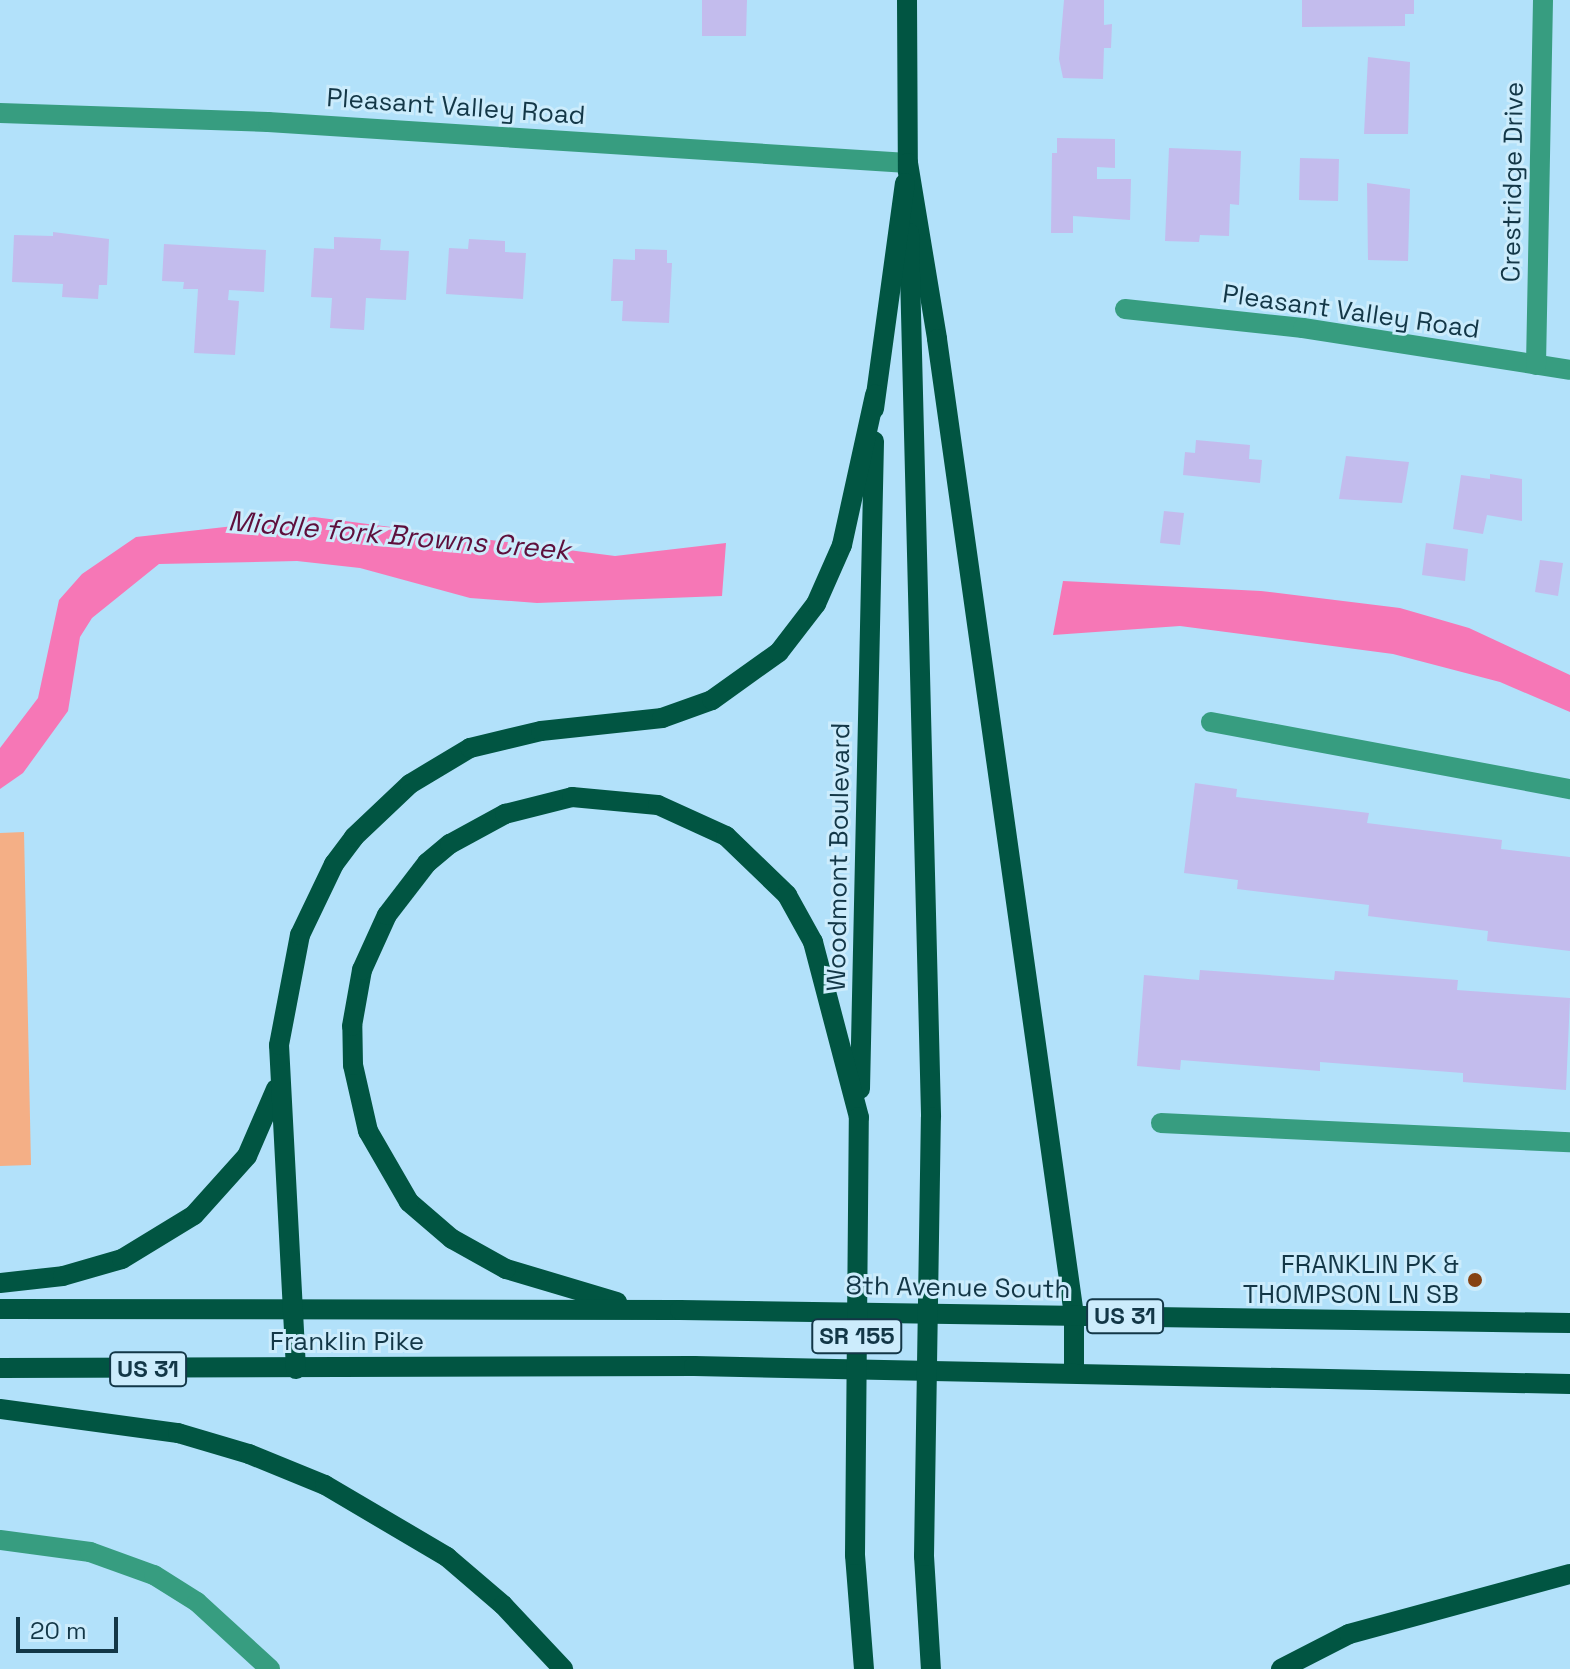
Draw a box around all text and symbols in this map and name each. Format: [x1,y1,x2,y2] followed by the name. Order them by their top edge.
[1496,81,1530,283] street label: Crestridge Drive
[325,82,587,132] street label: Pleasant Valley Road
[1220,278,1482,346] street label: Pleasant Valley Road
[227,503,571,567] water label: Middle fork Browns Creek
[821,722,857,992] street label: Woodmont Boulevard
[1243,1249,1459,1310] place label: FRANKLIN PK & THOMPSON LN SB
[845,1270,1071,1306] street label: 8th Avenue South
[1466,1271,1484,1289] marker: FRANKLIN PK & THOMPSON LN SB
[1085,1296,1165,1336] road number: US 31
[811,1316,903,1356] road number: SR 155
[270,1326,424,1358] street label: Franklin Pike
[108,1349,188,1389] road number: US 31
[20,1601,122,1651] scale bar
[30,1615,87,1646] text: 20 m

